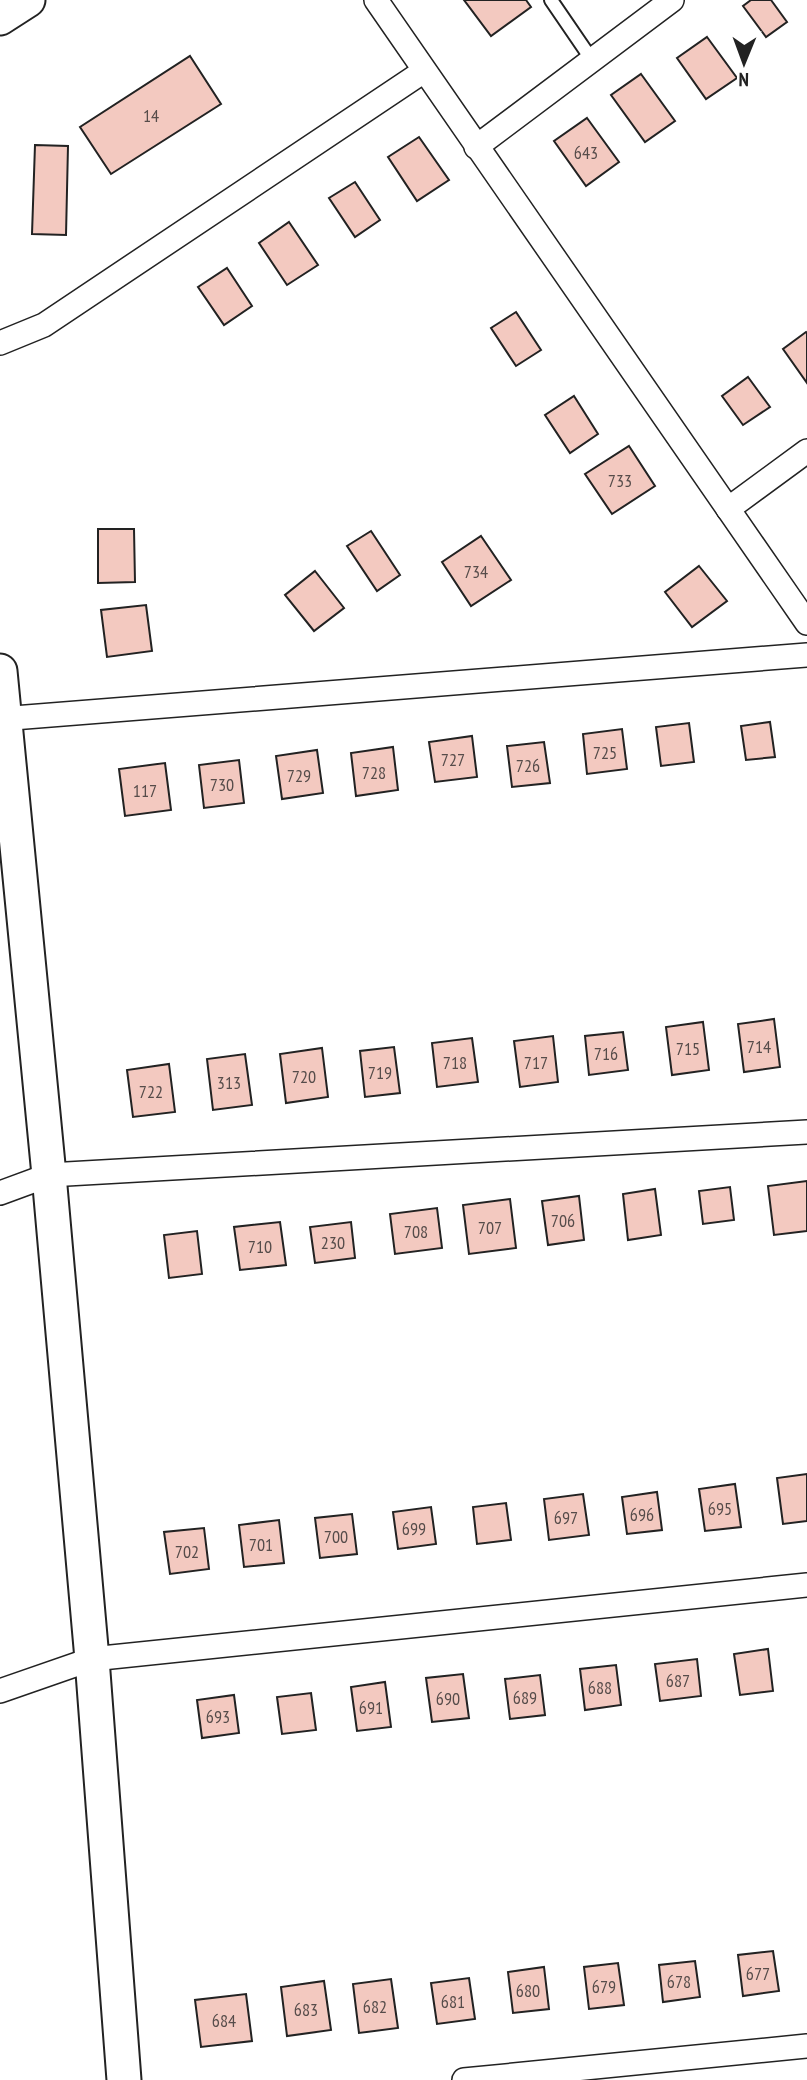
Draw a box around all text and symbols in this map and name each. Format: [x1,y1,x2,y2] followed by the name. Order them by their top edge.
[709,28,779,98] north arrow
[738,68,749,92] text: N
[143,104,159,127] house number: 14
[574,141,598,164] house number: 643
[608,469,632,492] house number: 733
[464,560,488,583] house number: 734
[593,741,617,764] house number: 725
[441,748,465,771] house number: 727
[516,754,540,777] house number: 726
[362,761,386,784] house number: 728
[287,764,311,787] house number: 729
[210,773,234,796] house number: 730
[133,779,157,802] house number: 117
[747,1035,771,1058] house number: 714
[676,1037,700,1060] house number: 715
[594,1042,618,1065] house number: 716
[443,1051,467,1074] house number: 718
[524,1051,548,1074] house number: 717
[368,1061,392,1084] house number: 719
[292,1065,316,1088] house number: 720
[217,1071,241,1094] house number: 313
[139,1080,163,1103] house number: 722
[551,1209,575,1232] house number: 706
[478,1216,502,1239] house number: 707
[404,1220,428,1243] house number: 708
[321,1231,345,1254] house number: 230
[248,1235,272,1258] house number: 710
[708,1497,732,1520] house number: 695
[630,1503,654,1526] house number: 696
[554,1506,578,1529] house number: 697
[402,1517,426,1540] house number: 699
[324,1525,348,1548] house number: 700
[249,1533,273,1556] house number: 701
[175,1540,199,1563] house number: 702
[666,1669,690,1692] house number: 687
[588,1676,612,1699] house number: 688
[513,1686,537,1709] house number: 689
[436,1687,460,1710] house number: 690
[359,1696,383,1719] house number: 691
[206,1705,230,1728] house number: 693
[746,1962,770,1985] house number: 677
[667,1970,691,1993] house number: 678
[592,1975,616,1998] house number: 679
[516,1979,540,2002] house number: 680
[441,1990,465,2013] house number: 681
[363,1995,387,2018] house number: 682
[294,1998,318,2021] house number: 683
[212,2009,236,2032] house number: 684

